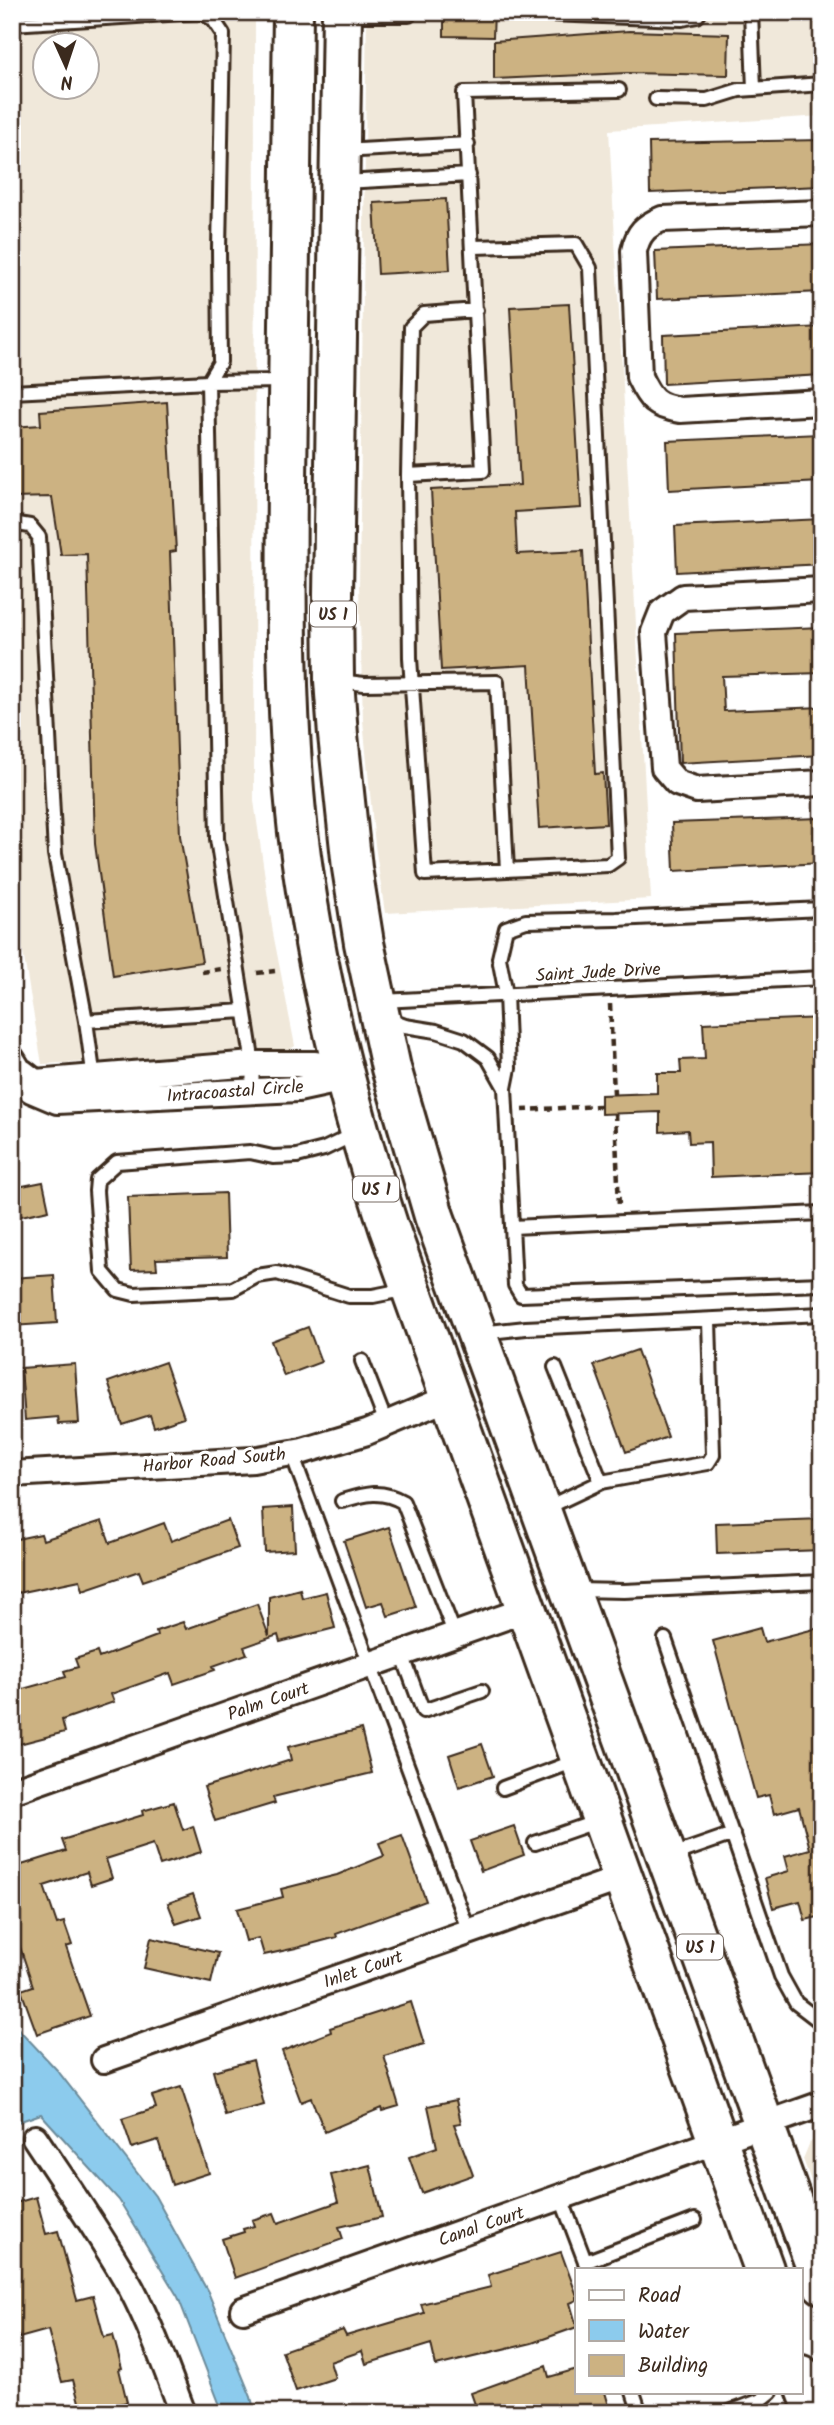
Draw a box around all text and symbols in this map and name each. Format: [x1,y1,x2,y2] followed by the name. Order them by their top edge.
[32,32,102,102] north arrow
[60,66,74,96] text: N
[310,601,356,626] road number: US 1
[535,956,661,991] street label: Saint Jude Drive
[166,1073,305,1112] street label: Intracoastal Circle
[353,1176,399,1202] road number: US 1
[141,1441,287,1482] street label: Harbor Road South
[224,1675,314,1730] street label: Palm Court
[677,1935,723,1960] road number: US 1
[320,1943,408,1998] street label: Inlet Court
[434,2199,529,2256] street label: Canal Court
[575,2268,802,2394] legend
[638,2280,681,2313] text: Road
[638,2316,690,2349] text: Water
[638,2350,708,2383] text: Building

